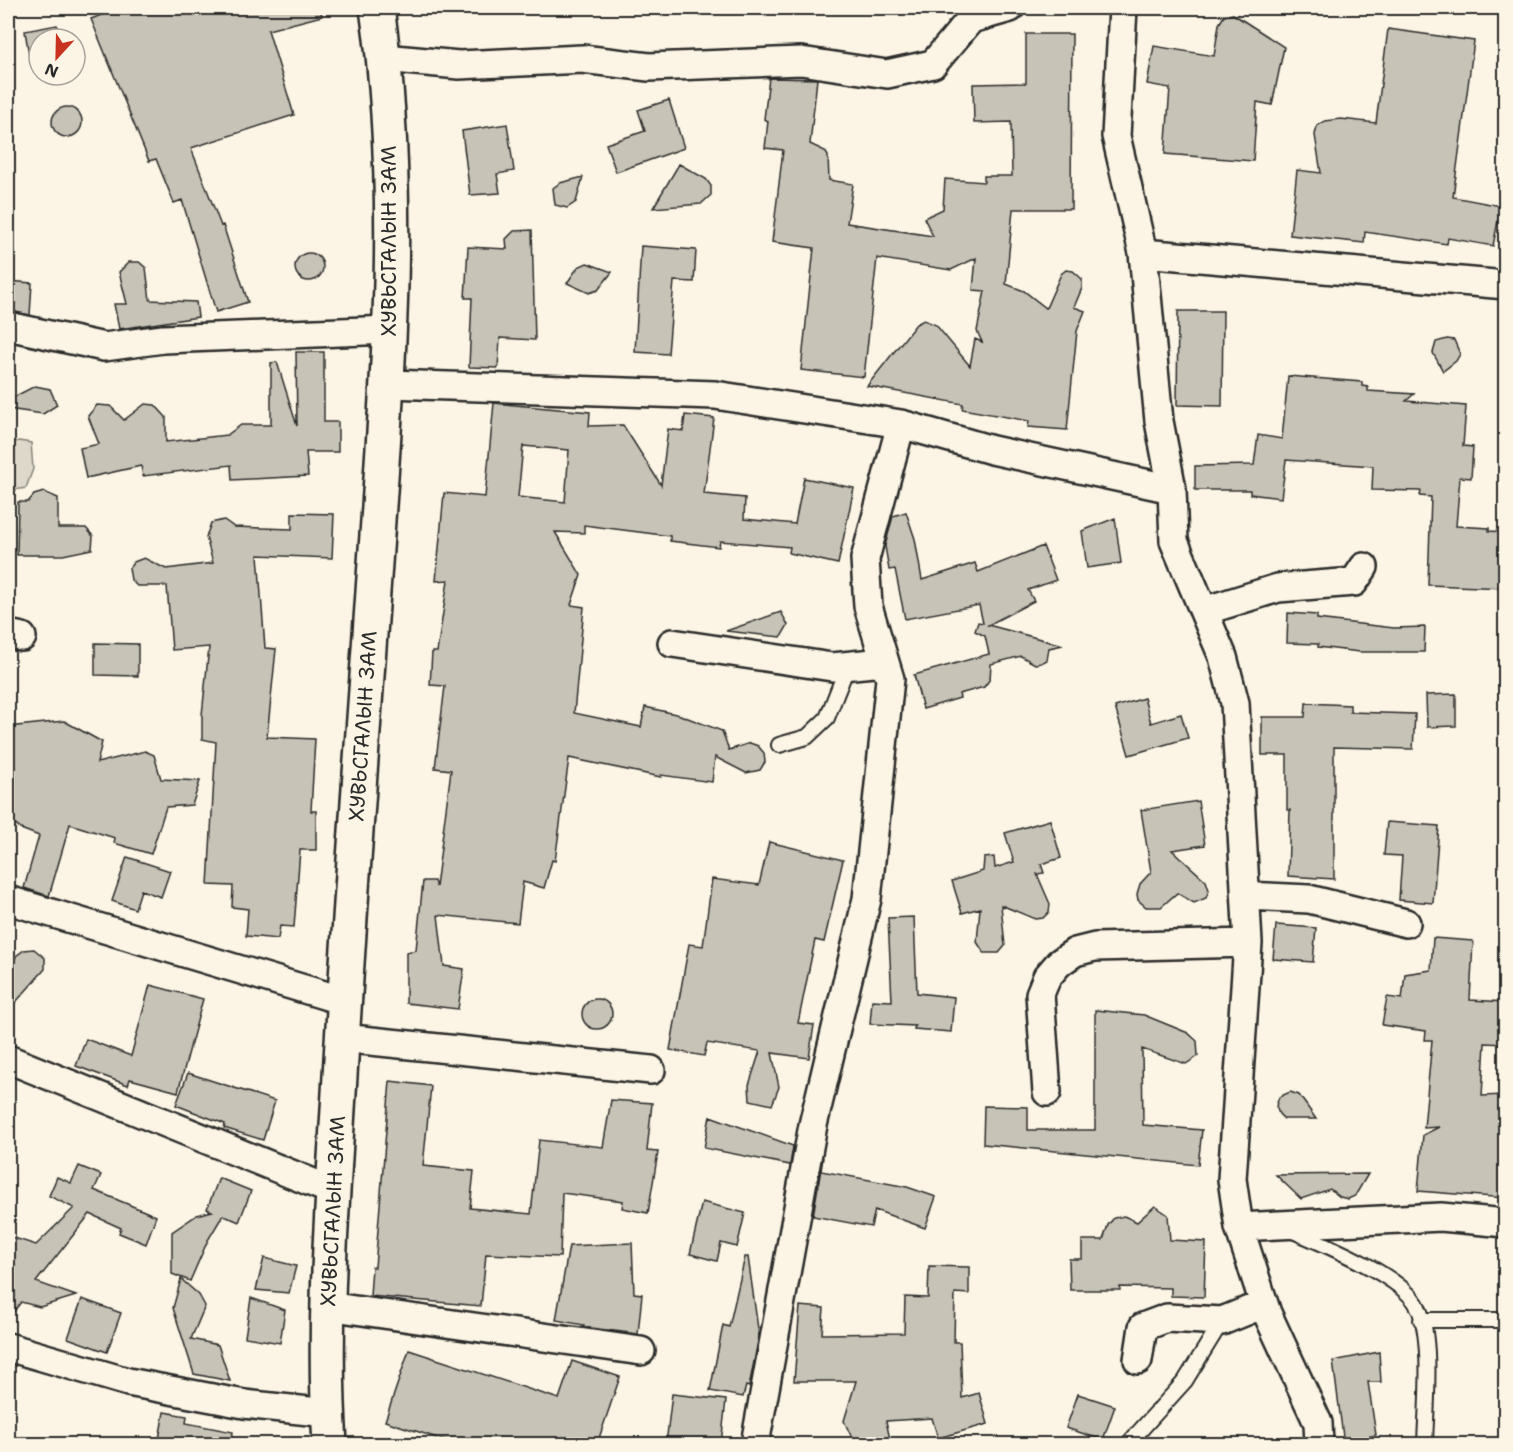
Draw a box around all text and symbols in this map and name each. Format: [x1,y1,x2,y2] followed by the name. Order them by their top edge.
[27,27,87,87] north arrow
[42,58,61,83] text: N
[375,145,403,337] street label: ХУВЬСГАЛЫН ЗАМ
[342,630,384,822] street label: ХУВЬСГАЛЫН ЗАМ
[314,1115,352,1307] street label: ХУВЬСГАЛЫН ЗАМ

